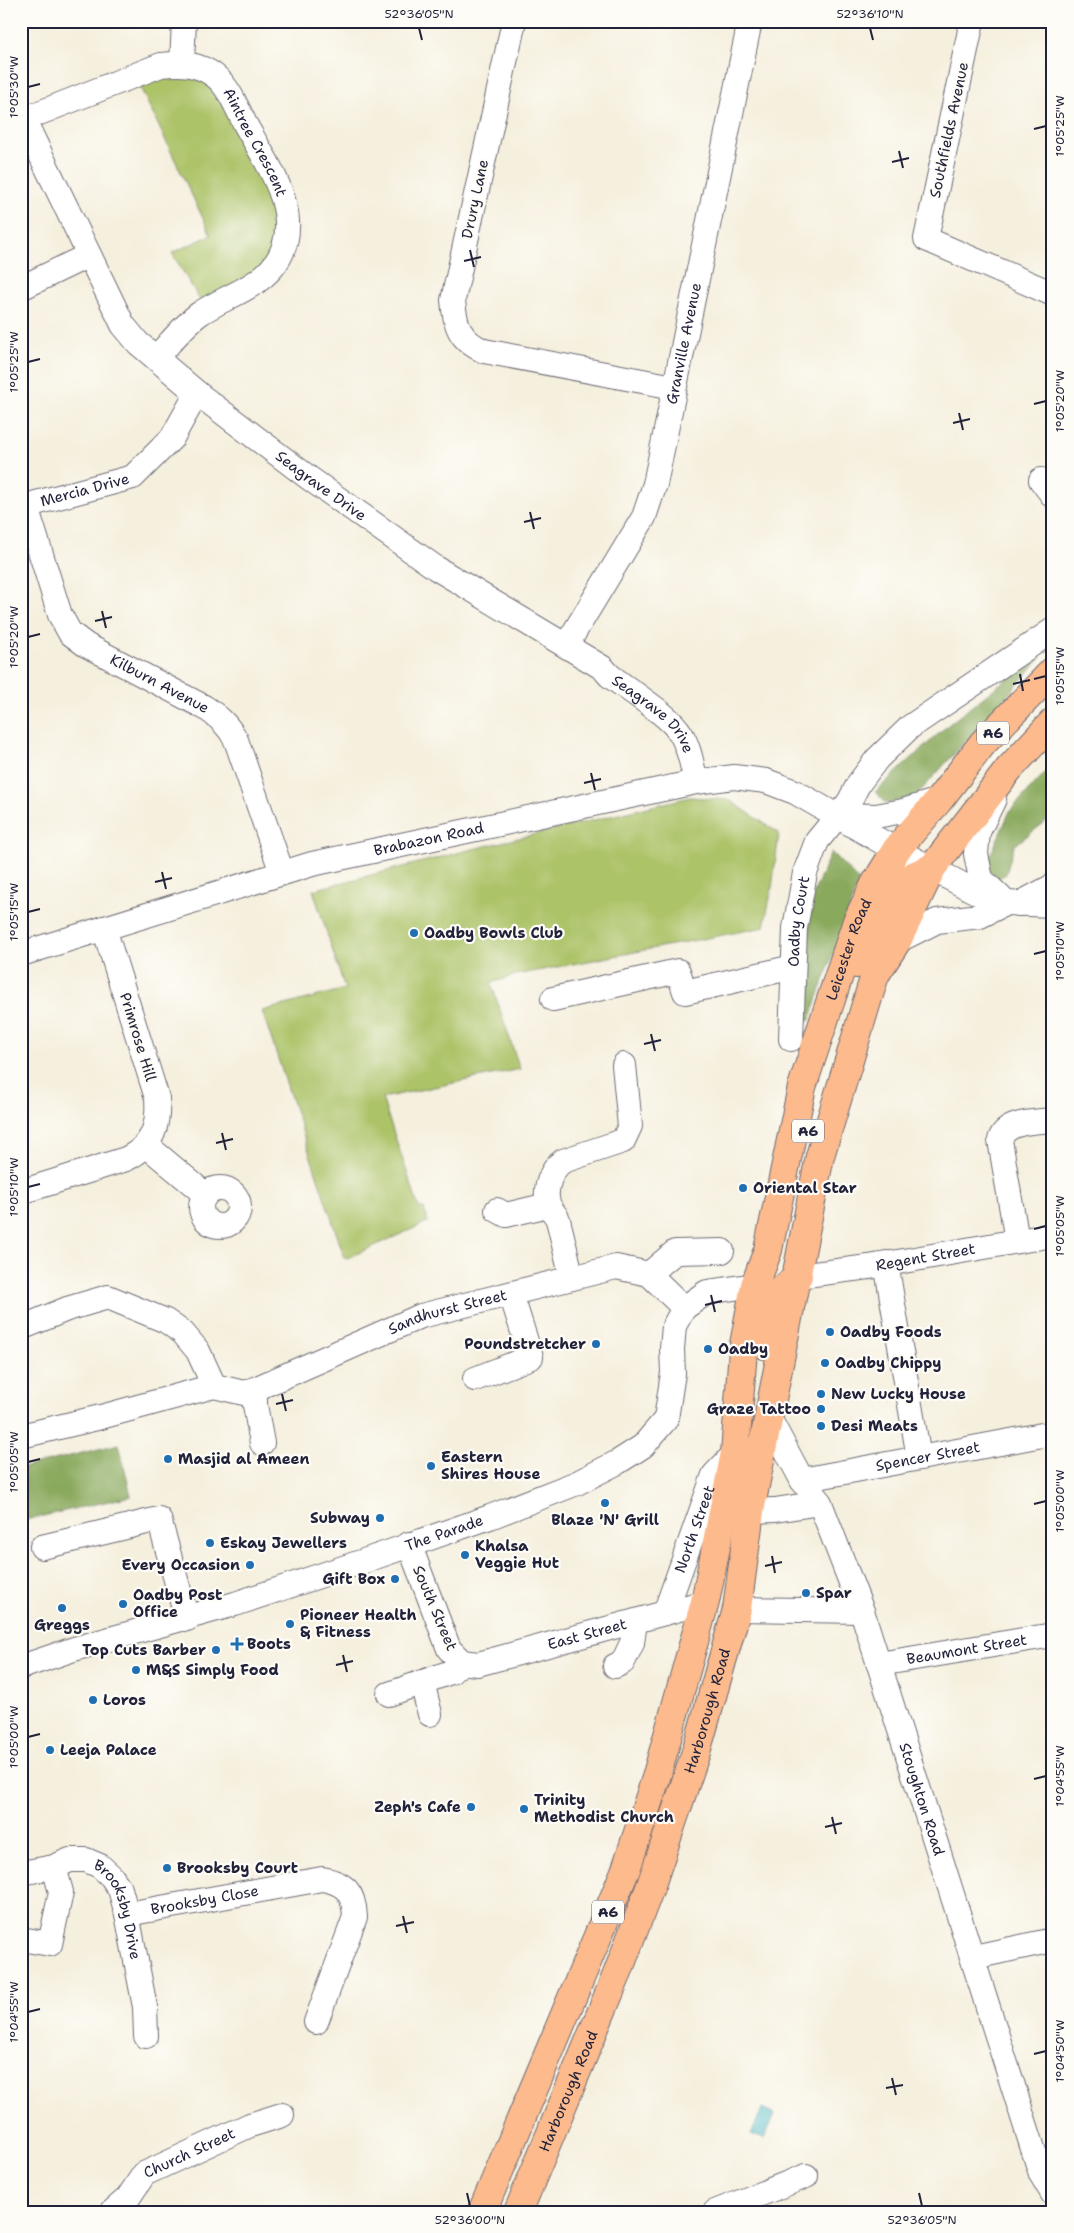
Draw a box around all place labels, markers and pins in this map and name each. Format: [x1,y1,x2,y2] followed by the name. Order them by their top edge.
[424,923,563,943] place label: Oadby Bowls Club
[408,927,420,939] marker: Oadby Bowls Club
[753,1178,857,1198] place label: Oriental Star
[737,1182,749,1194] marker: Oriental Star
[840,1322,942,1342] place label: Oadby Foods
[824,1326,836,1338] marker: Oadby Foods
[464,1334,586,1354] place label: Poundstretcher
[590,1338,602,1350] marker: Poundstretcher
[718,1339,768,1359] place label: Oadby
[702,1343,714,1355] marker: Oadby
[835,1353,941,1373] place label: Oadby Chippy
[819,1357,831,1369] marker: Oadby Chippy
[831,1384,966,1404] place label: New Lucky House
[815,1388,827,1400] marker: New Lucky House
[707,1399,811,1419] place label: Graze Tattoo
[815,1403,827,1415] marker: Graze Tattoo
[831,1416,918,1436] place label: Desi Meats
[815,1420,827,1432] marker: Desi Meats
[441,1447,540,1484] place label: Eastern Shires House
[178,1449,310,1469] place label: Masjid al Ameen
[162,1453,174,1465] marker: Masjid al Ameen
[425,1460,437,1472] marker: Eastern Shires House
[599,1497,611,1509] marker: Blaze 'N' Grill
[310,1508,370,1528] place label: Subway
[551,1510,659,1530] place label: Blaze 'N' Grill
[374,1512,386,1524] marker: Subway
[220,1533,347,1553] place label: Eskay Jewellers
[475,1536,559,1573] place label: Khalsa Veggie Hut
[204,1537,216,1549] marker: Eskay Jewellers
[459,1549,471,1561] marker: Khalsa Veggie Hut
[122,1555,240,1575] place label: Every Occasion
[244,1559,256,1571] marker: Every Occasion
[322,1569,385,1589] place label: Gift Box
[389,1573,401,1585] marker: Gift Box
[816,1583,852,1603] place label: Spar
[133,1585,222,1622] place label: Oadby Post Office
[800,1587,812,1599] marker: Spar
[117,1598,129,1610] marker: Oadby Post Office
[56,1602,68,1614] marker: Greggs
[300,1605,417,1642] place label: Pioneer Health & Fitness
[34,1615,90,1635] place label: Greggs
[284,1618,296,1630] marker: Pioneer Health & Fitness
[247,1634,291,1654] place label: Boots
[231,1638,243,1650] marker: Boots
[82,1640,206,1660] place label: Top Cuts Barber
[210,1644,222,1656] marker: Top Cuts Barber
[146,1660,279,1680] place label: M&S Simply Food
[130,1664,142,1676] marker: M&S Simply Food
[103,1690,146,1710] place label: Loros
[87,1694,99,1706] marker: Loros
[60,1740,157,1760] place label: Leeja Palace
[44,1744,56,1756] marker: Leeja Palace
[534,1790,674,1827] place label: Trinity Methodist Church
[374,1797,461,1817] place label: Zeph's Cafe
[465,1801,477,1813] marker: Zeph's Cafe
[518,1803,530,1815] marker: Trinity Methodist Church
[177,1858,298,1878] place label: Brooksby Court
[161,1862,173,1874] marker: Brooksby Court

